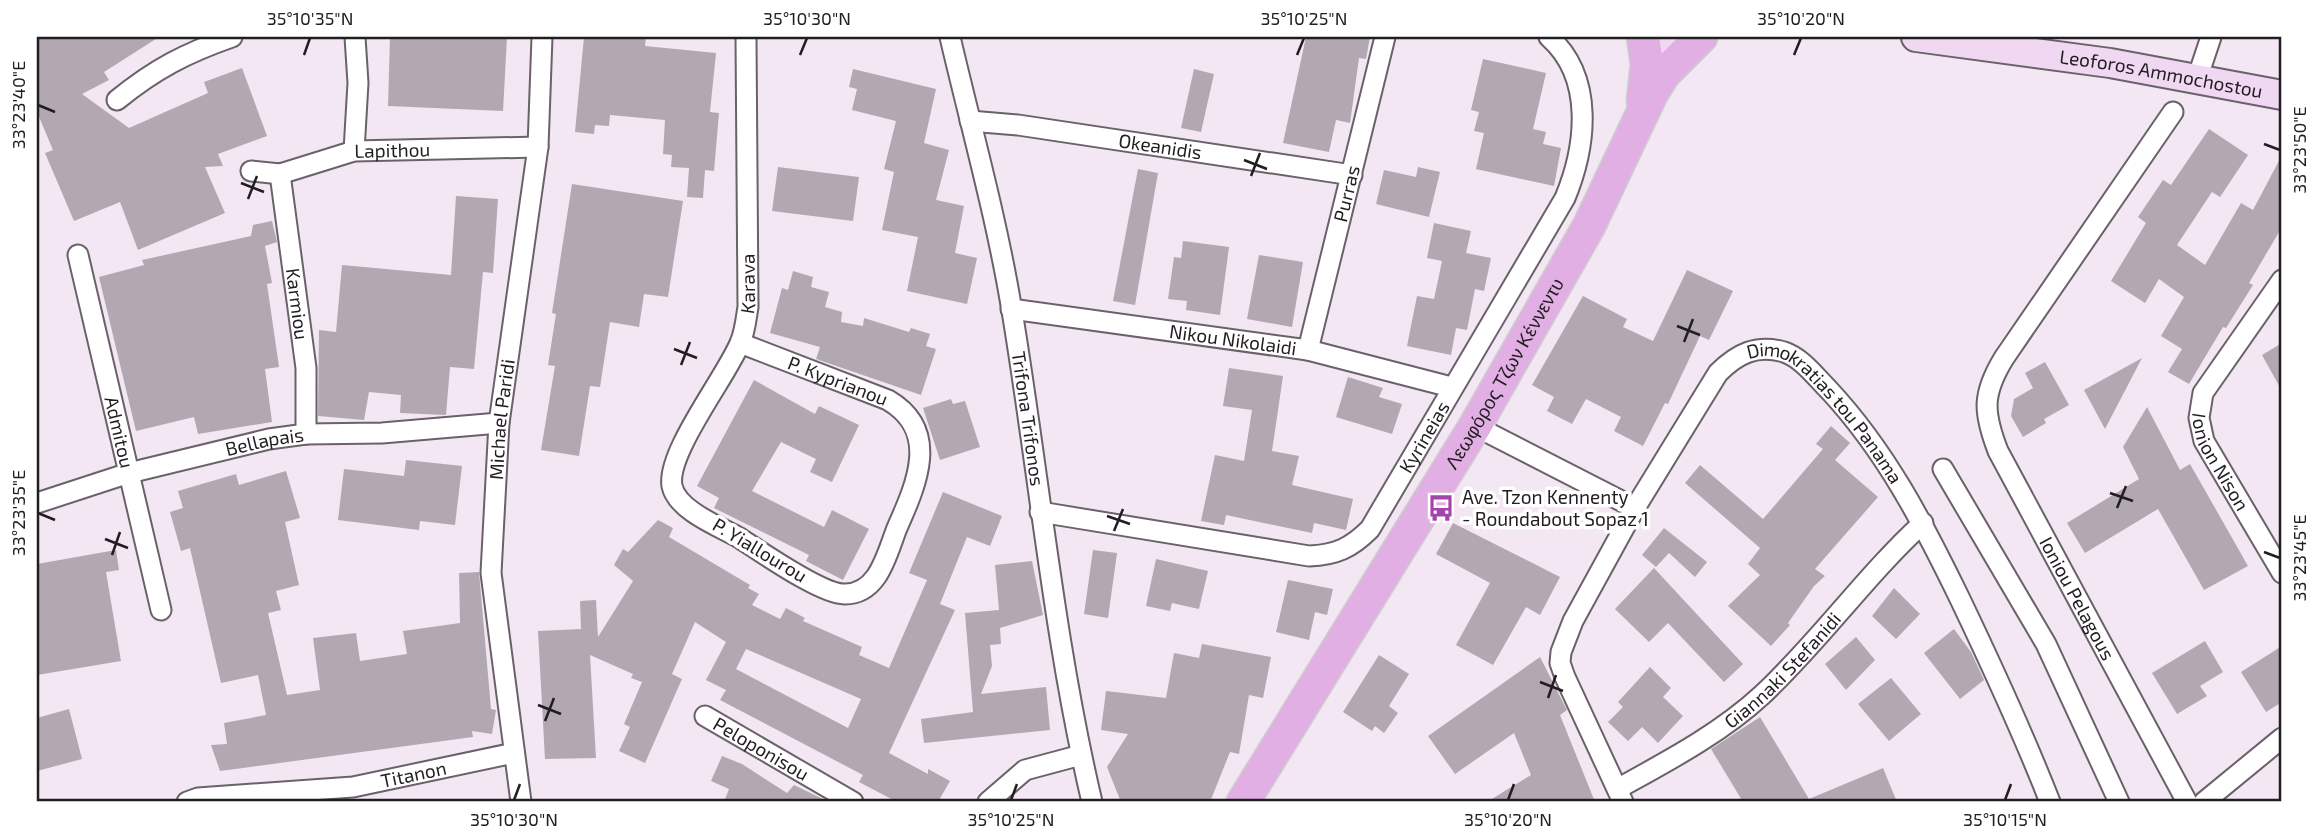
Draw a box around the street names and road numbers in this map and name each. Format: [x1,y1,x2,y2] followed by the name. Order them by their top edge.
[2058,44,2265,102] street label: Leoforos Ammochostou
[1117,128,1203,163] street label: Okeanidis
[354,137,431,162] street label: Lapithou
[1328,163,1364,224] street label: Purras
[735,254,760,315] street label: Karava
[282,266,314,341] street label: Karmiou
[1439,273,1568,473] street label: Λεωφόρος Τζων Κέννεντυ
[1168,319,1298,359] street label: Nikou Nikolaidi
[1744,337,1908,488] street label: Dimokratias tou Panama
[1008,350,1050,487] street label: Trifona Trifonos
[785,351,892,410] street label: P. Kyprianou
[484,357,519,480] street label: Michael Paridi
[100,394,139,470] street label: Admitou
[1394,397,1454,477] street label: Kyrineias
[2188,411,2254,515] street label: Ionion Nison
[223,422,305,460] street label: Bellapais
[709,513,811,587] street label: P. Yiallourou
[2035,533,2120,664] street label: Ioniou Pelagous
[1719,607,1845,733] street label: Giannaki Stefanidi
[710,711,813,785] street label: Peloponisou
[379,756,448,792] street label: Titanon

